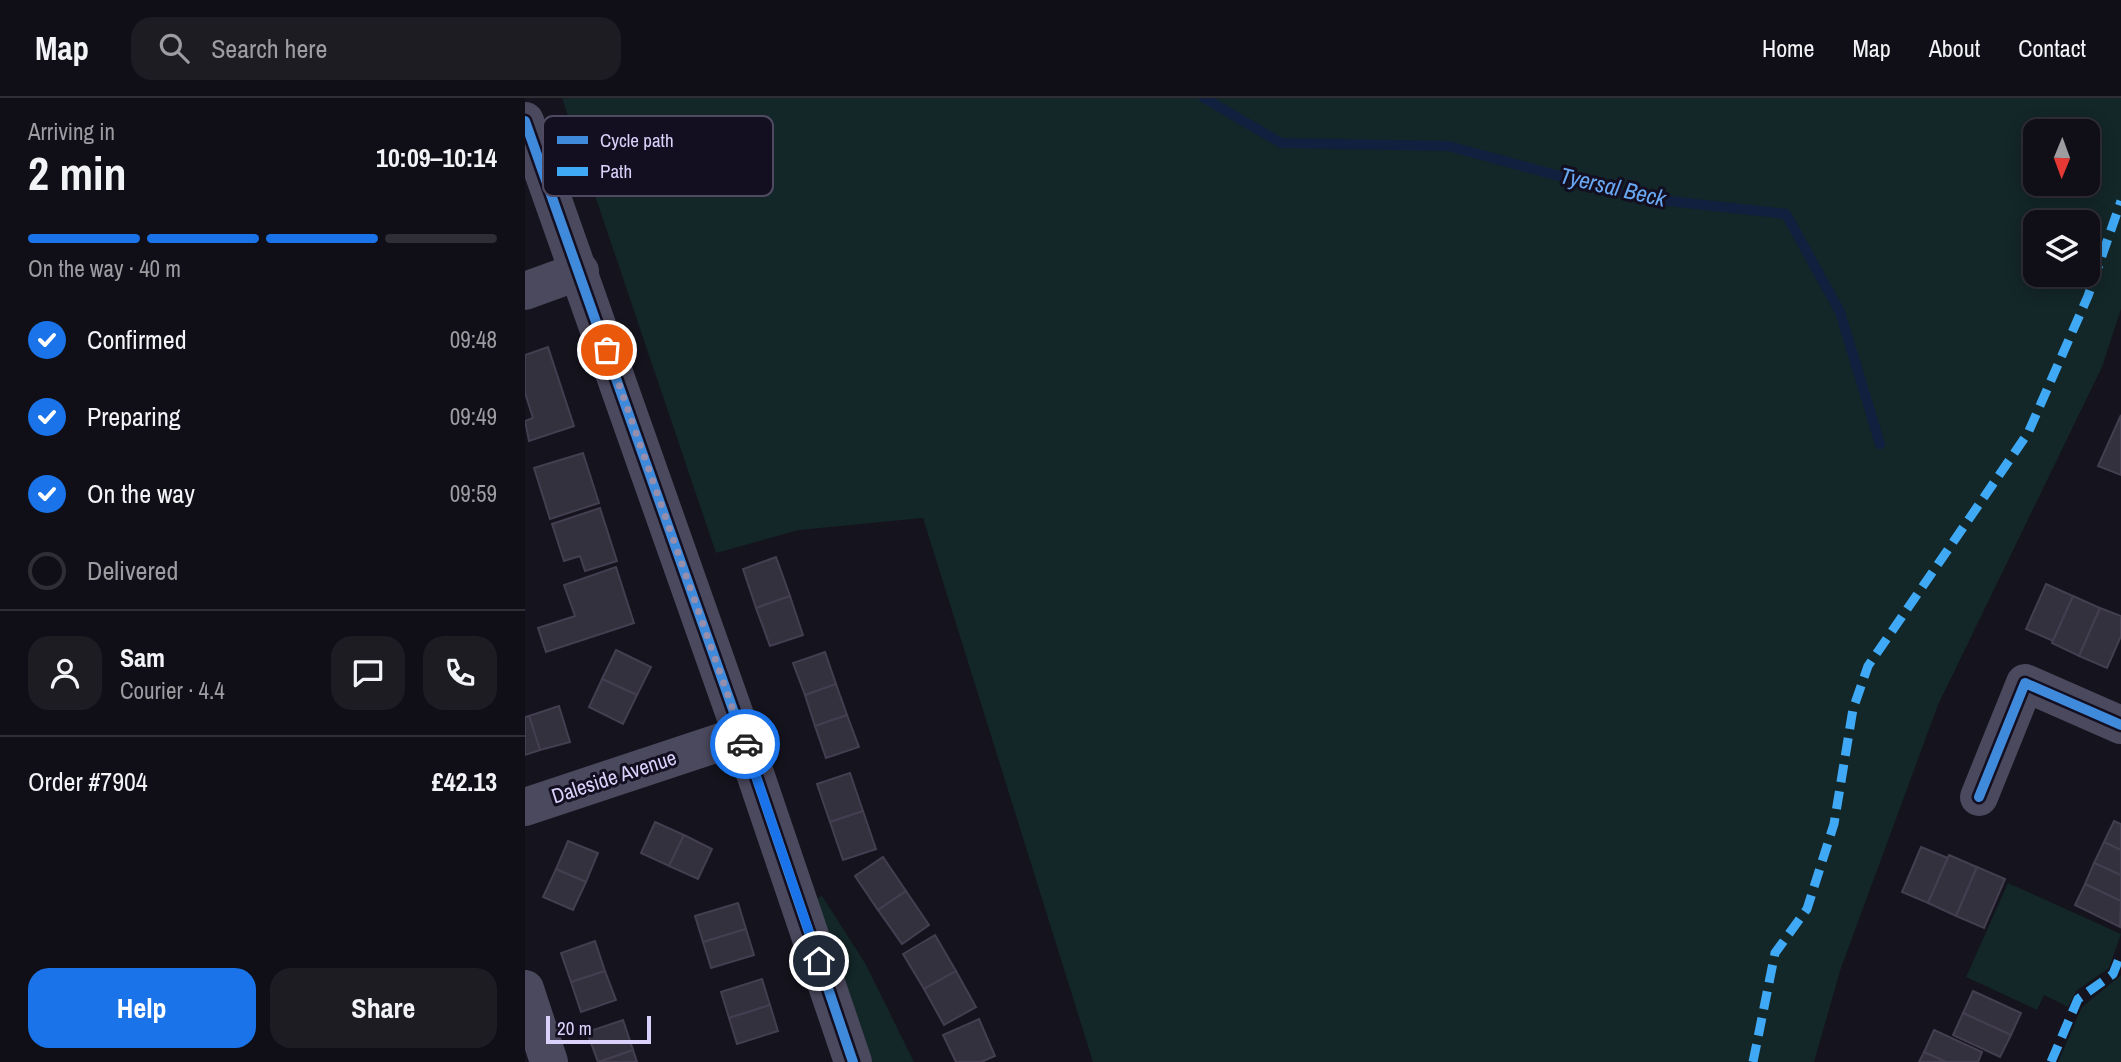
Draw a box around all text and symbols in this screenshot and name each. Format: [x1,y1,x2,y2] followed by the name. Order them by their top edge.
[131,17,621,80] search box
[35,26,89,70] text: Map
[155,29,193,67] icon: search
[211,31,327,66] text: Search here
[1762,32,1814,64] text: Home
[1852,32,1891,64] text: Map
[1929,32,1980,64] text: About
[2018,32,2086,64] text: Contact
[28,116,115,147] text: Arriving in
[543,116,773,196] legend
[2023,119,2100,196] north arrow
[2023,119,2100,287] map controls
[600,127,674,153] text: Cycle path
[376,140,497,175] text: 10:09–10:14
[28,142,127,204] text: 2 min
[600,158,632,184] text: Path
[1557,159,1671,214] water label: Tyersal Beck
[2023,210,2100,287] button: layers
[28,253,181,284] text: On the way · 40 m
[577,320,637,380] pin
[28,321,66,359] icon: check
[87,322,187,357] text: Confirmed
[450,324,497,355] text: 09:48
[588,331,626,369] icon: bag
[28,398,66,436] icon: check
[87,399,181,434] text: Preparing
[450,401,497,432] text: 09:49
[28,475,66,513] icon: check
[87,476,195,511] text: On the way
[450,478,497,509] text: 09:59
[87,553,178,588] text: Delivered
[28,636,102,710] button: person
[331,636,405,710] button: chat
[423,636,497,710] button: phone
[120,640,165,675] text: Sam
[120,675,225,706] text: Courier · 4.4
[710,709,780,779] courier
[726,725,764,763] icon: car
[548,743,680,810] street label: Daleside Avenue
[28,764,148,799] text: Order #7904
[432,764,497,799] text: £42.13
[789,931,849,991] pin
[800,942,838,980] icon: home
[28,968,256,1048] button: Help
[270,968,497,1048] button: Share
[546,1013,651,1045] scale bar
[557,1015,592,1041] text: 20 m

